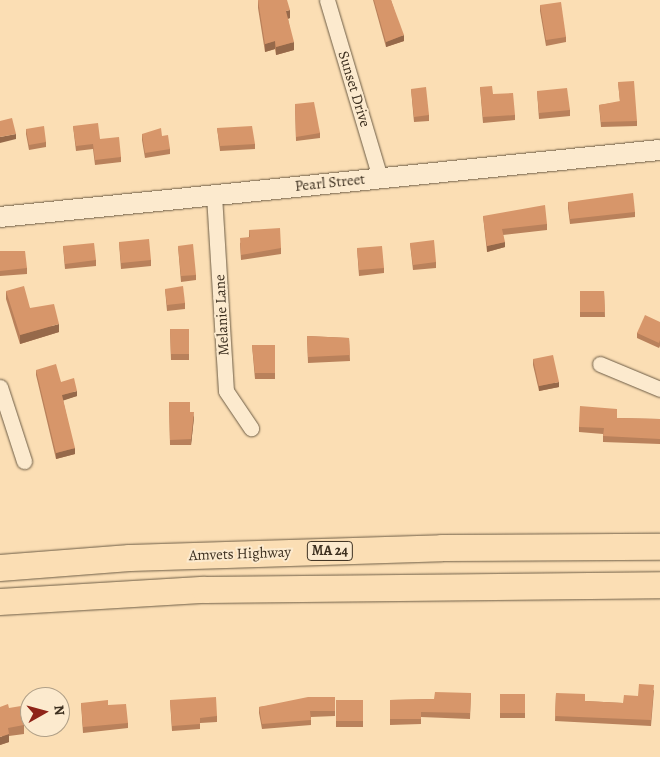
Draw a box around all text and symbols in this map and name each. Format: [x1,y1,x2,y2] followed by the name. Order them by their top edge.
[334,49,374,129] street label: Sunset Drive
[294,170,366,196] street label: Pearl Street
[211,274,233,356] street label: Melanie Lane
[306,540,354,562] road number: MA 24
[189,543,291,565] street label: Amvets Highway
[20,687,70,737] north arrow
[49,704,69,716] text: N

